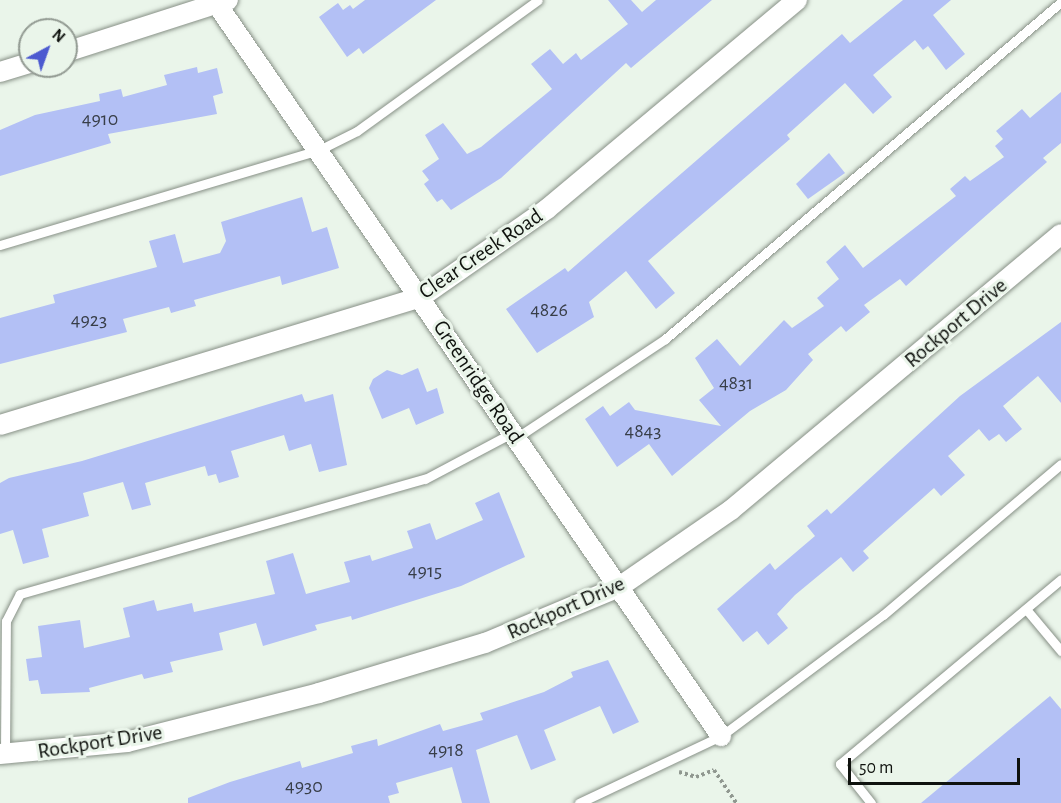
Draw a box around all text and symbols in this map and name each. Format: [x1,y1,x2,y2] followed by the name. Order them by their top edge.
[18,18,78,78] north arrow
[49,26,68,46] text: N
[82,107,118,131] house number: 4910
[414,203,548,305] street label: Clear Creek Road
[899,272,1013,374] street label: Rockport Drive
[530,298,568,322] house number: 4826
[71,308,107,332] house number: 4923
[427,315,529,449] street label: Greenridge Road
[719,371,753,395] house number: 4831
[625,419,661,443] house number: 4843
[408,559,442,583] house number: 4915
[503,570,629,646] street label: Rockport Drive
[36,719,164,765] street label: Rockport Drive
[428,738,464,762] house number: 4918
[851,746,1024,784] scale bar
[859,759,893,777] text: 50 m
[285,774,323,798] house number: 4930

